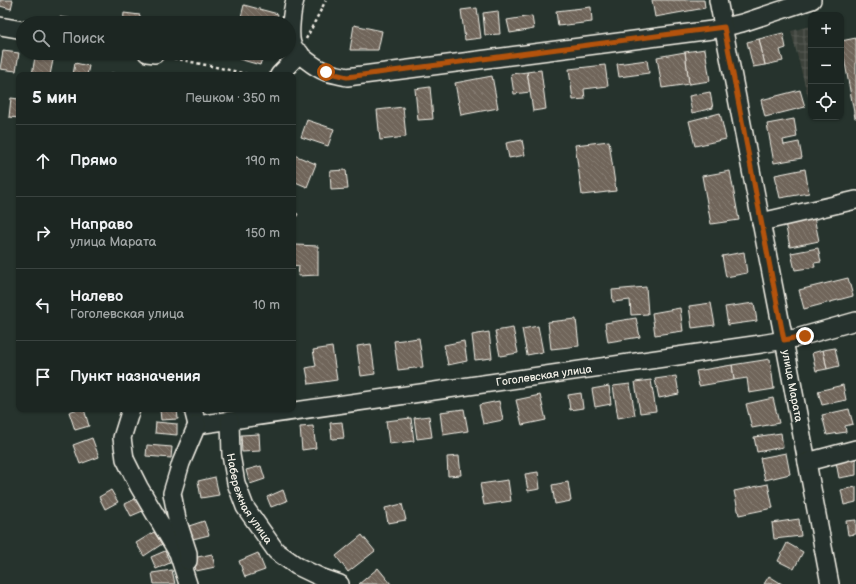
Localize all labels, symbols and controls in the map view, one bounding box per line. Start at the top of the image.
map controls [808,12,844,120]
button: + [808,12,844,48]
search box [16,16,296,60]
icon: search [30,27,52,49]
text: Поиск [62,29,105,48]
button: − [808,48,844,84]
route start [317,63,335,81]
button: locate [808,84,844,120]
text: 5 мин [32,88,77,108]
text: Пешком · 350 m [185,90,280,106]
icon: ahead [32,150,54,172]
text: Прямо [70,151,117,170]
text: 190 m [246,153,280,169]
text: Направо [70,215,133,234]
icon: right [32,222,54,244]
text: 150 m [246,225,280,241]
text: улица Марата [70,234,157,250]
text: Налево [70,287,123,306]
icon: left [32,294,54,316]
text: 10 m [253,297,280,313]
text: Гоголевская улица [70,306,184,322]
route end [796,327,814,345]
street label: улица Марата [779,349,806,424]
street label: Гоголевская улица [495,362,593,388]
icon: arrive [32,366,54,388]
text: Пункт назначения [70,367,201,386]
street label: Набережная улица [224,452,276,547]

